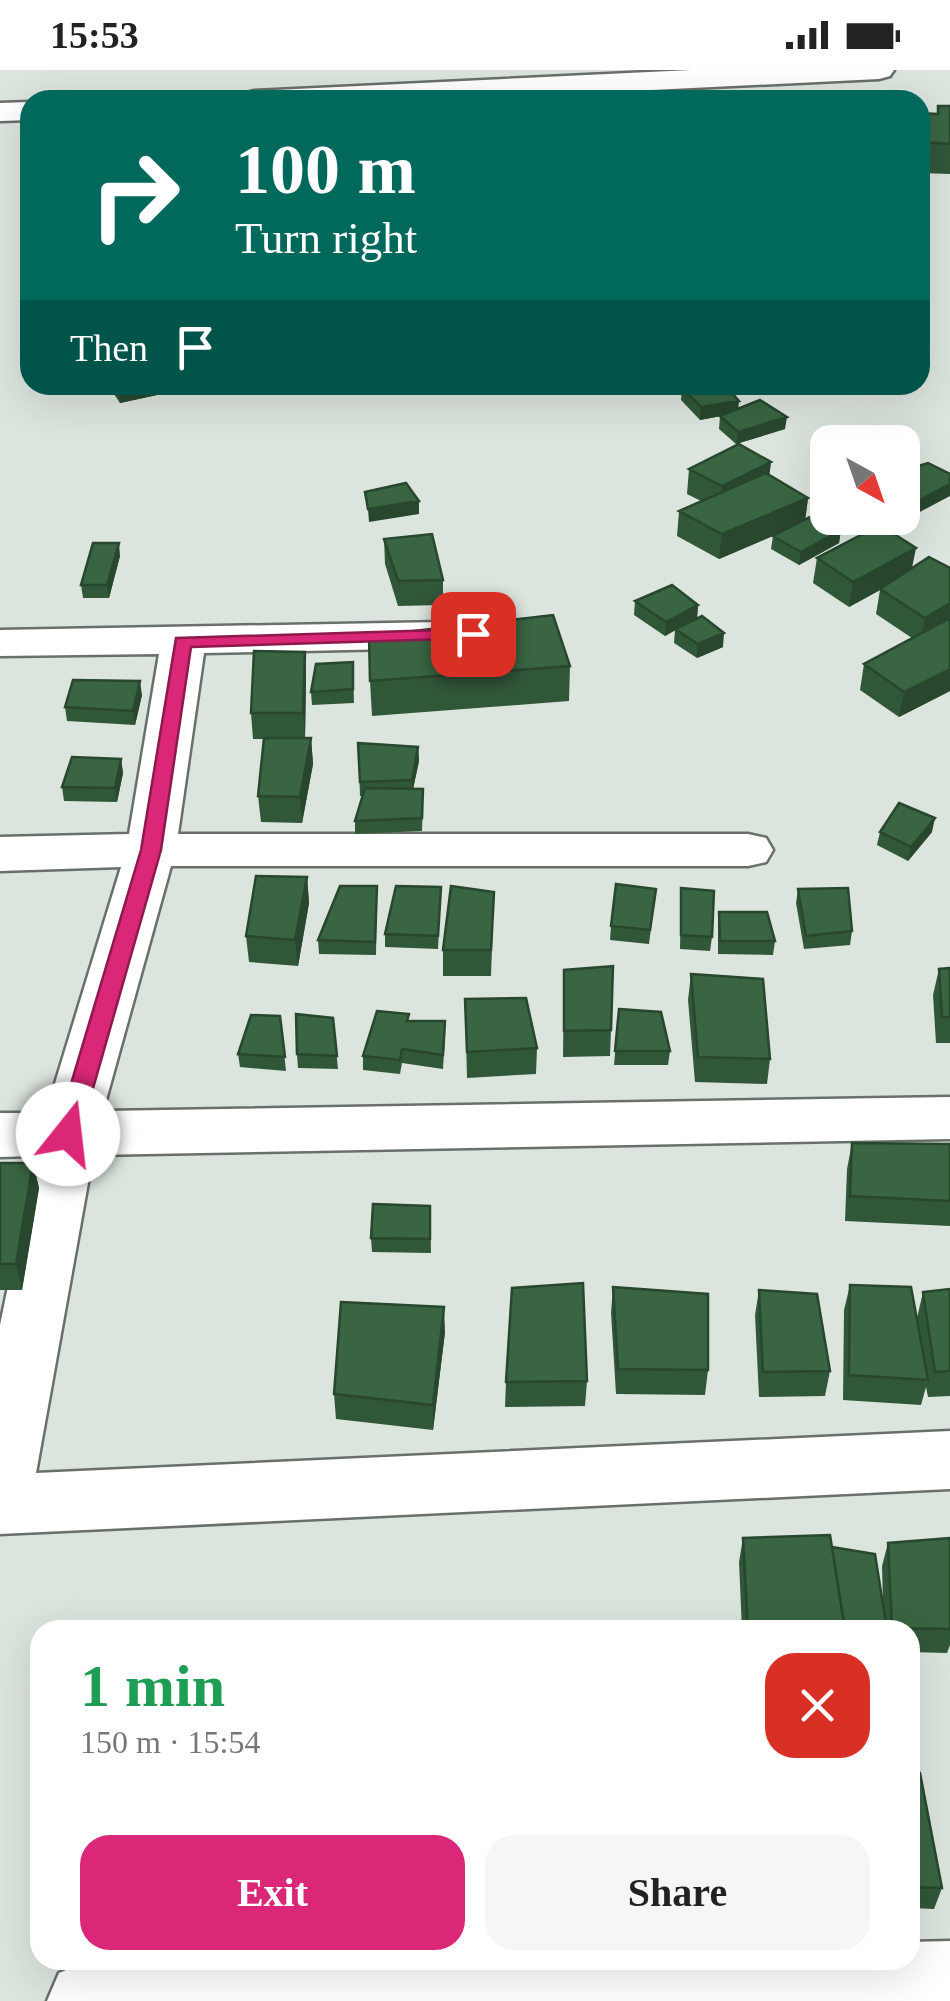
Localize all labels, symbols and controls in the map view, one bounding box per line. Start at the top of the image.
text: 15:53 [50,14,139,56]
icon: right [70,130,200,260]
text: 100 m [235,131,416,208]
text: Turn right [235,213,417,263]
icon: arrive [168,320,223,375]
text: Then [70,327,148,369]
north arrow [810,425,920,535]
map controls [810,425,920,535]
pin [431,592,516,677]
icon: arrive [446,607,501,662]
position arrow [16.0,1082,120.0,1186]
text: 1 min [80,1653,225,1719]
button: close [765,1653,870,1758]
text: 150 m · 15:54 [80,1724,260,1760]
button: Exit [80,1835,465,1950]
button: Share [485,1835,870,1950]

